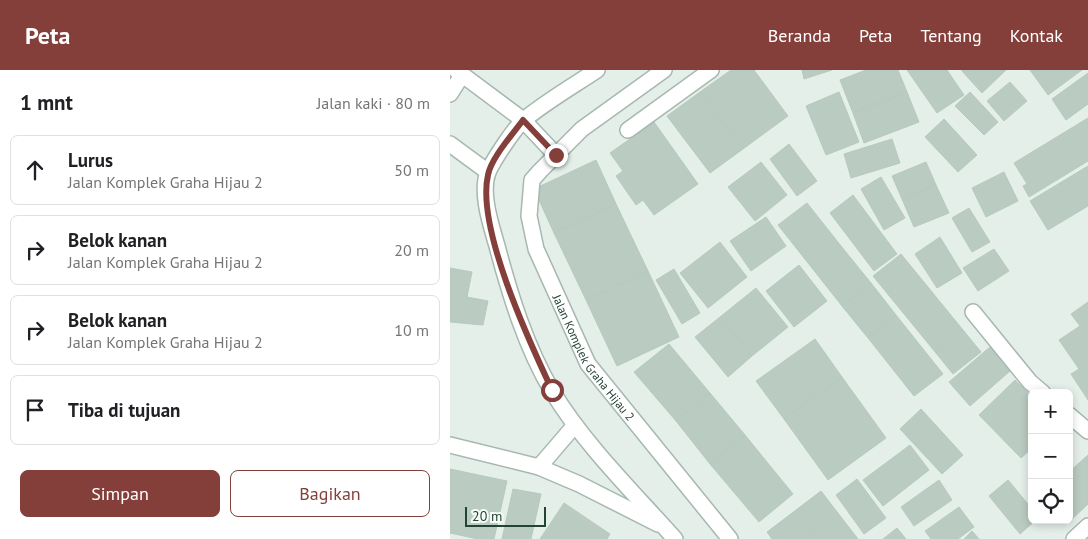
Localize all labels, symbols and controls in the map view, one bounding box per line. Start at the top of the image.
text: Peta [25,20,70,51]
text: Beranda [768,24,831,47]
text: Peta [859,24,893,47]
text: Tentang [921,24,982,47]
text: Kontak [1010,24,1063,47]
text: 1 mnt [20,89,73,116]
text: Jalan kaki · 80 m [317,93,430,113]
route end [545,144,568,167]
text: Lurus [68,148,113,172]
icon: ahead [21,156,49,184]
text: 50 m [394,160,429,180]
text: Jalan Komplek Graha Hijau 2 [68,172,263,192]
text: Belok kanan [68,228,167,252]
icon: right [21,236,49,264]
text: 20 m [394,240,429,260]
text: Jalan Komplek Graha Hijau 2 [68,252,263,272]
street label: Jalan Komplek Graha Hijau 2 [550,291,638,424]
text: Belok kanan [68,308,167,332]
icon: right [21,316,49,344]
text: 10 m [394,320,429,340]
text: Jalan Komplek Graha Hijau 2 [68,332,263,352]
route start [541,379,564,402]
map controls [1028,389,1073,524]
button: + [1028,389,1073,434]
icon: arrive [21,396,49,424]
text: Tiba di tujuan [68,398,180,422]
button: − [1028,434,1073,479]
button: Simpan [20,470,220,517]
button: Bagikan [230,470,430,517]
button: locate [1028,479,1073,524]
scale bar [465,504,546,527]
text: 20 m [472,507,502,525]

